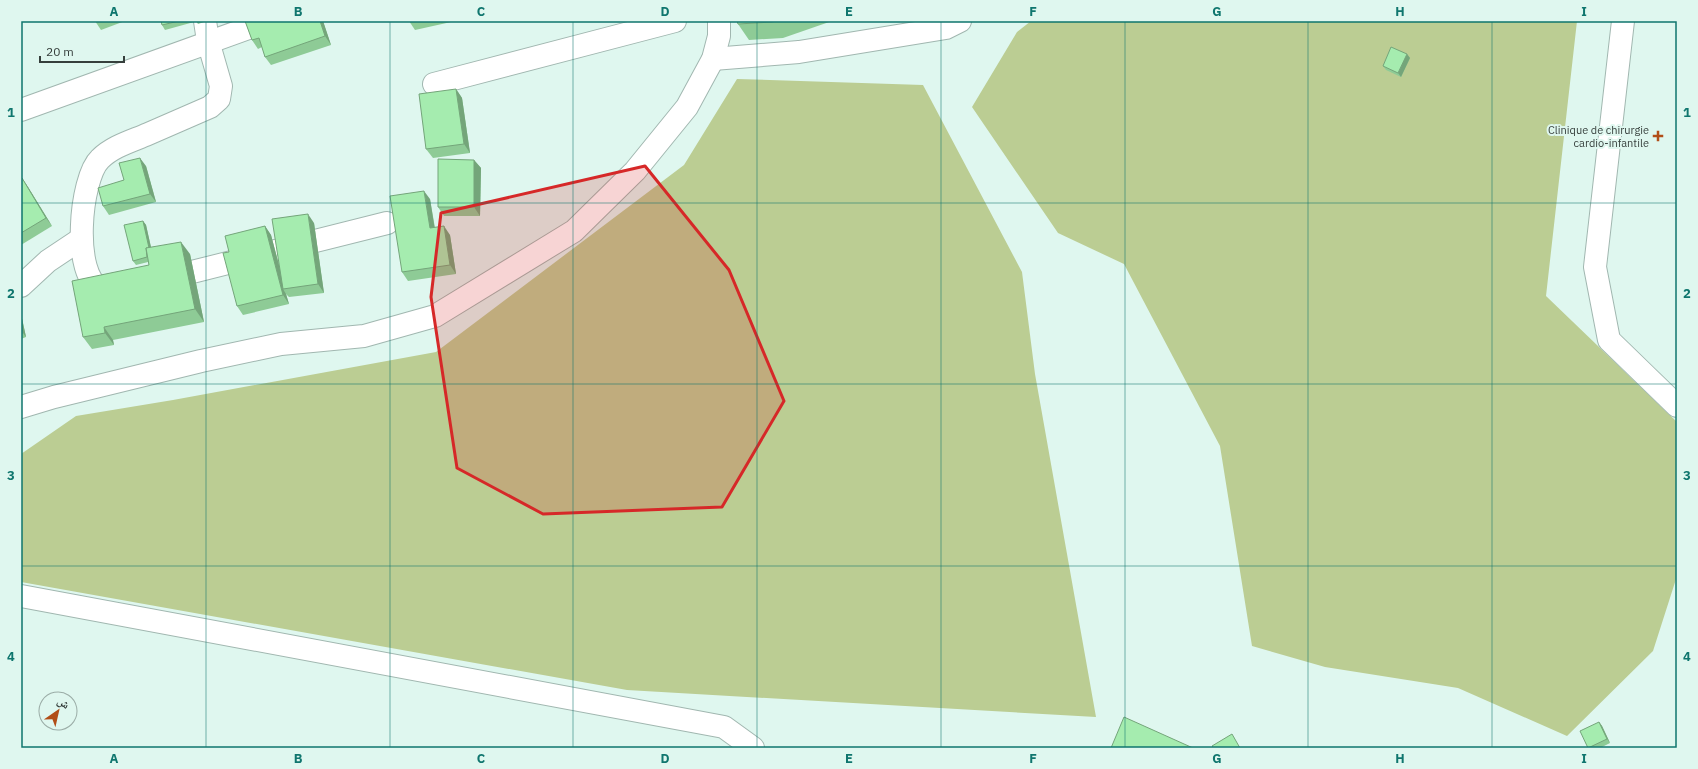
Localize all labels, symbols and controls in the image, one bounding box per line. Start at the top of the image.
text: A [110,3,119,20]
text: B [294,3,303,20]
text: C [477,3,486,20]
text: D [660,3,670,20]
text: E [845,3,853,20]
text: F [1029,3,1037,20]
text: G [1212,3,1222,20]
text: H [1395,3,1405,20]
text: I [1581,3,1587,20]
scale bar [40,38,124,64]
text: 20 m [46,44,74,59]
text: 1 [7,104,15,121]
text: 1 [1683,104,1691,121]
place label: Clinique de chirurgie cardio-infantile [1548,123,1649,150]
marker: Clinique de chirurgie cardio-infantile [1652,130,1664,142]
text: 2 [7,285,15,302]
text: 2 [1683,285,1691,302]
text: 3 [7,467,15,484]
text: 3 [1683,467,1691,484]
text: 4 [7,648,15,665]
text: 4 [1683,648,1691,665]
north arrow [38,691,78,731]
text: ش [54,694,73,713]
text: A [110,750,119,767]
text: B [294,750,303,767]
text: C [477,750,486,767]
text: D [660,750,670,767]
text: E [845,750,853,767]
text: F [1029,750,1037,767]
text: G [1212,750,1222,767]
text: H [1395,750,1405,767]
text: I [1581,750,1587,767]

